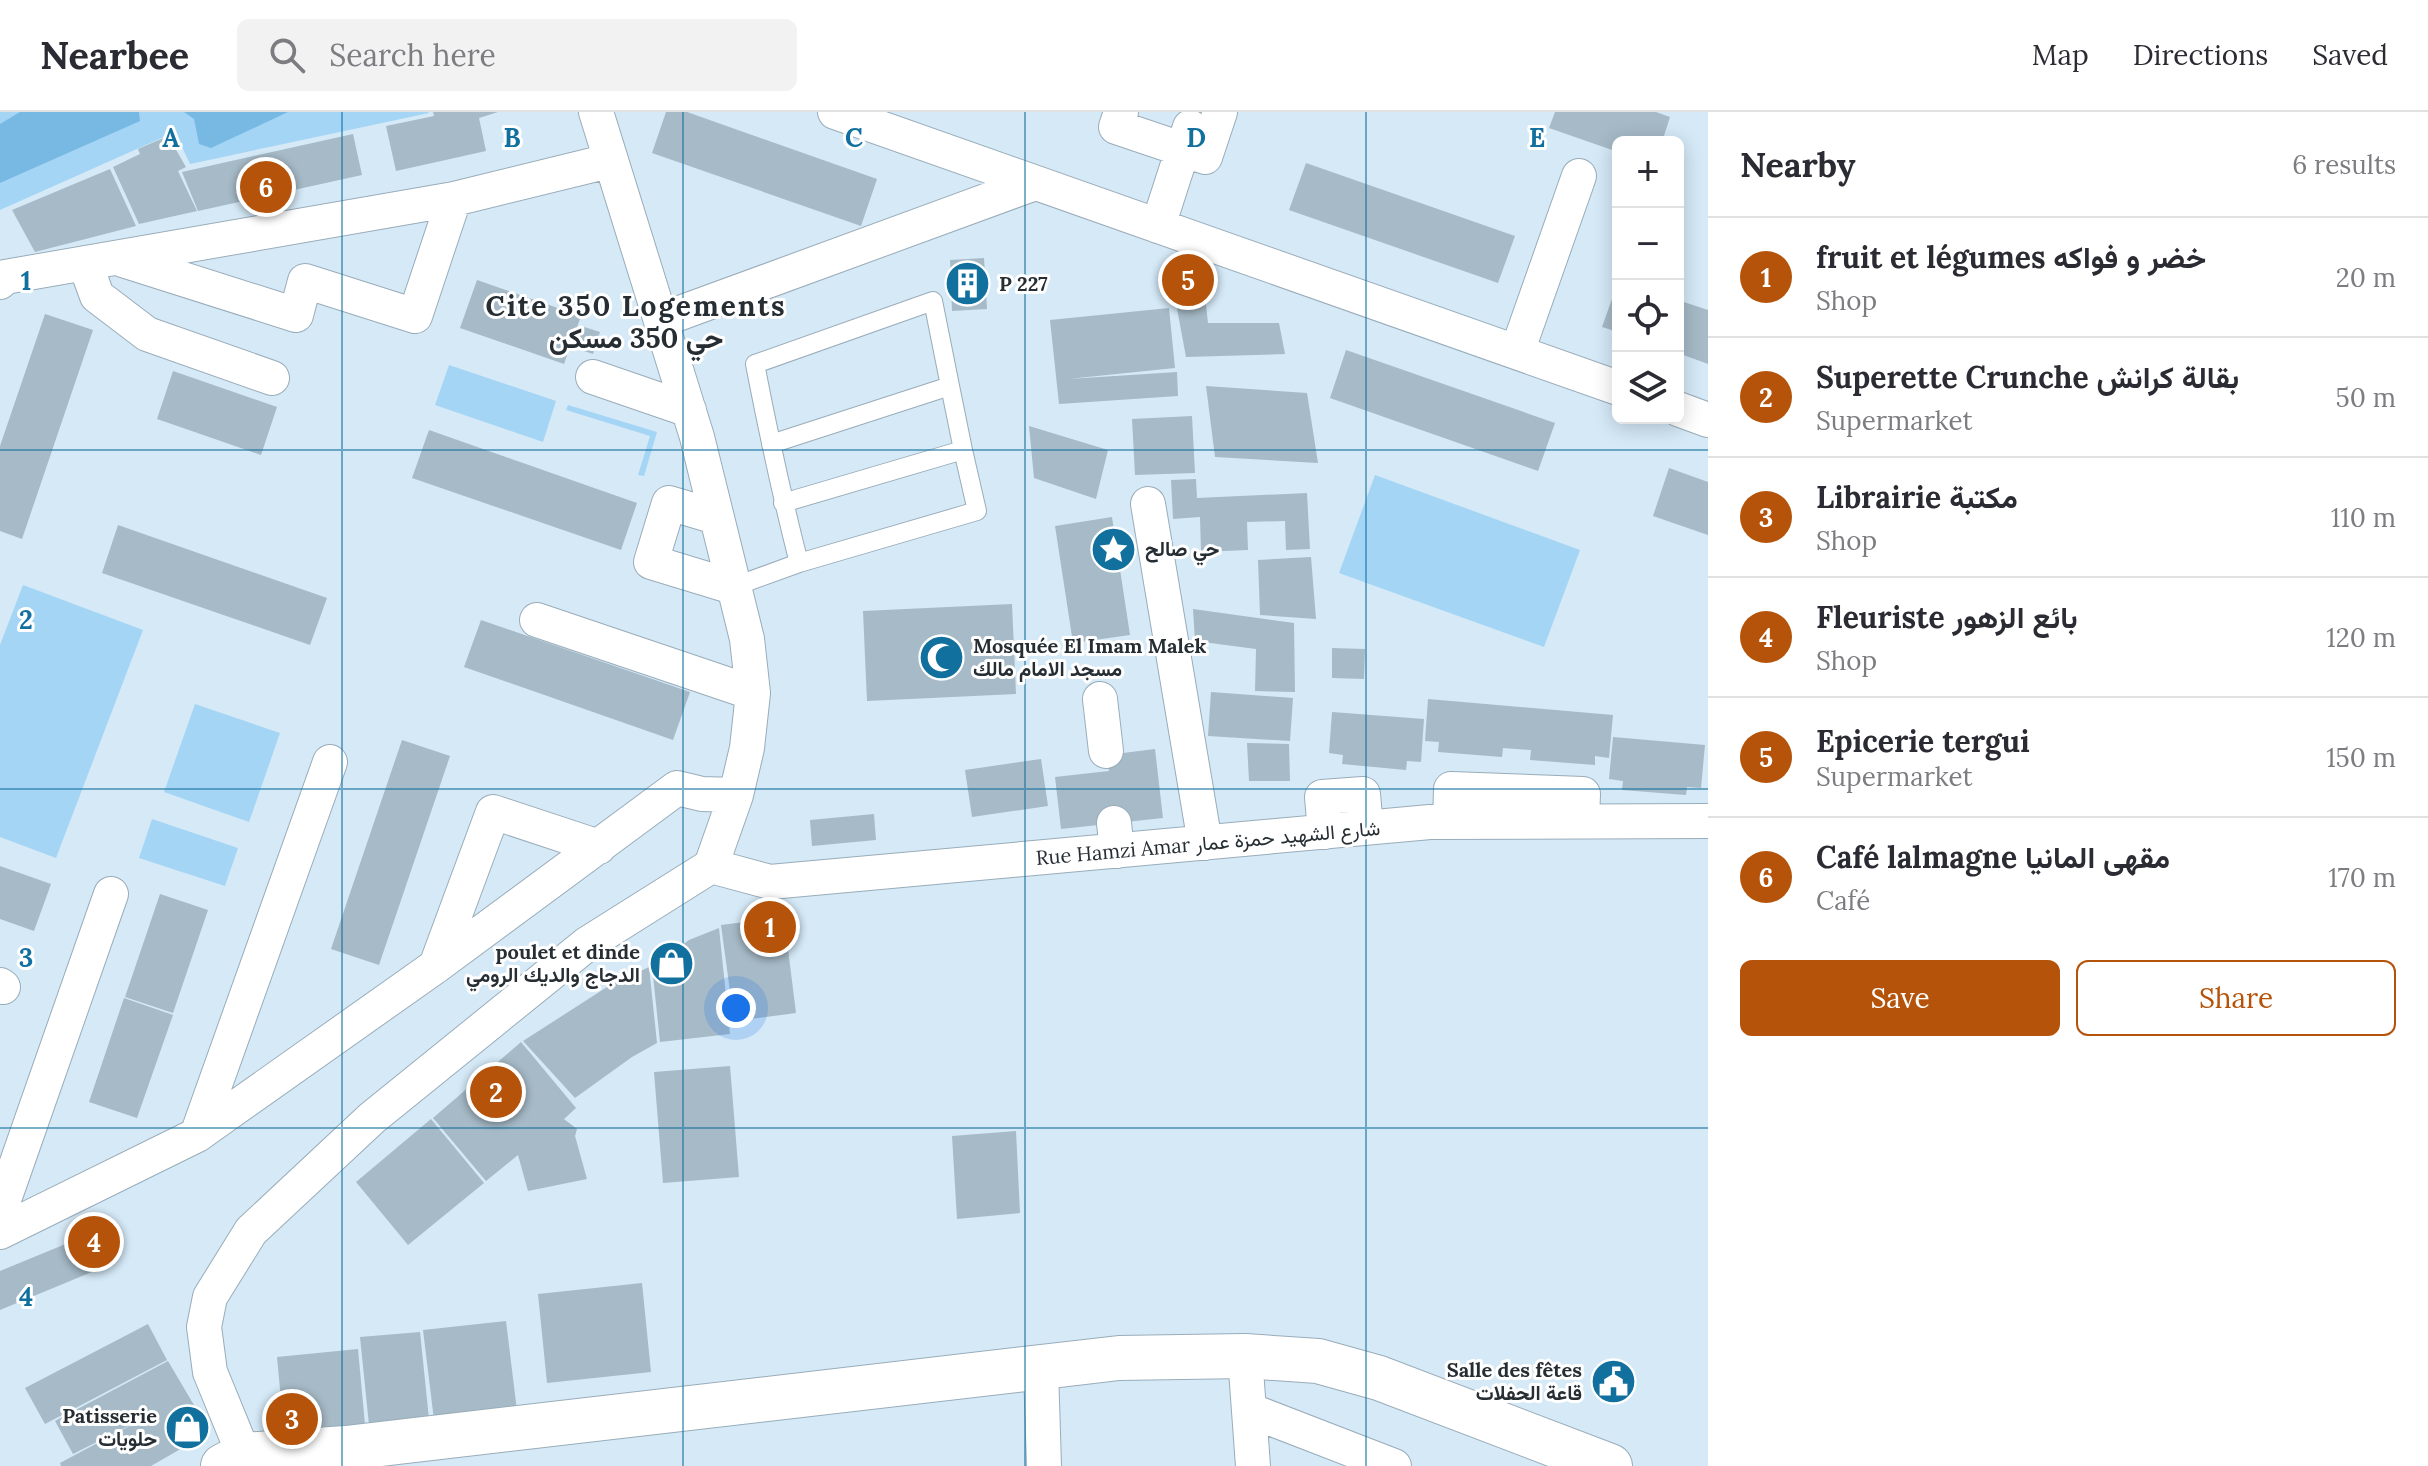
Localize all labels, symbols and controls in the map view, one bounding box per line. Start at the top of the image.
search box [237,19,797,91]
text: Nearbee [40,31,189,79]
icon: search [265,33,309,77]
text: Search here [329,36,496,74]
text: Map [2032,37,2089,73]
text: Directions [2133,37,2268,73]
text: Saved [2312,37,2388,73]
text: A [162,121,180,154]
text: B [503,121,521,154]
text: C [845,121,863,154]
text: D [1186,121,1206,154]
text: E [1529,121,1545,154]
map controls [1612,136,1684,424]
button: + [1612,136,1684,208]
text: Nearby [1740,143,1856,186]
text: 6 results [2292,148,2396,181]
pin: 6 [240,157,292,217]
button: − [1612,208,1684,280]
text: fruit et légumes خضر و فواكه [1816,238,2206,276]
pin: 5 [1162,250,1214,310]
building icon: P 227 [944,260,992,308]
text: 1 [1761,261,1771,294]
text: 20 m [2336,261,2396,294]
text: 1 [21,264,31,297]
place label: P 227 [999,271,1048,296]
button: locate [1612,280,1684,352]
text: Shop [1816,284,1877,317]
district label: Cite 350 Logements حي 350 مسكن [485,288,787,362]
button: layers [1612,352,1684,424]
text: Superette Crunche بقالة كرانش [1816,358,2239,396]
text: 2 [1759,381,1773,414]
text: 50 m [2336,381,2396,414]
text: Supermarket [1816,404,1973,437]
text: Librairie مكتبة [1816,478,2018,516]
text: 3 [1759,501,1773,534]
text: 110 m [2331,501,2396,534]
text: Shop [1816,524,1877,557]
place icon: حي صالح [1090,525,1138,573]
place label: حي صالح [1145,536,1219,566]
text: Fleuriste بائع الزهور [1816,598,2078,636]
text: 2 [19,603,33,636]
text: 4 [1759,621,1773,654]
text: 120 m [2326,621,2396,654]
mosque icon: Mosquée El Imam Malek مسجد الامام مالك [918,633,966,681]
place label: Mosquée El Imam Malek مسجد الامام مالك [973,633,1206,682]
text: Shop [1816,644,1877,677]
text: Epicerie tergui [1816,722,2030,760]
text: 5 [1759,741,1773,774]
text: 150 m [2326,741,2396,774]
text: Supermarket [1816,760,1973,793]
street label: Rue Hamzi Amar شارع الشهيد حمزة عمار [1035,815,1381,872]
text: Café lalmagne مقهى المانيا [1816,838,2170,876]
text: 6 [1759,861,1773,894]
text: 170 m [2328,861,2396,894]
text: Café [1816,884,1870,917]
pin: 1 [744,897,796,957]
place label: poulet et dinde الدجاج والديك الرومي [466,939,640,992]
shop icon: poulet et dinde الدجاج والديك الرومي [647,940,695,988]
text: 3 [19,941,33,974]
button: Save [1740,960,2060,1036]
button: Share [2076,960,2396,1036]
your location [716,988,756,1028]
pin: 2 [470,1062,522,1122]
pin: 4 [68,1212,120,1272]
text: 4 [19,1280,33,1313]
place label: Salle des fêtes قاعة الحفلات [1447,1357,1582,1405]
public building icon: Salle des fêtes قاعة الحفلات [1589,1358,1637,1406]
pin: 3 [266,1389,318,1449]
place label: Patisserie حلويات [62,1403,157,1452]
shop icon: Patisserie حلويات [164,1403,212,1451]

